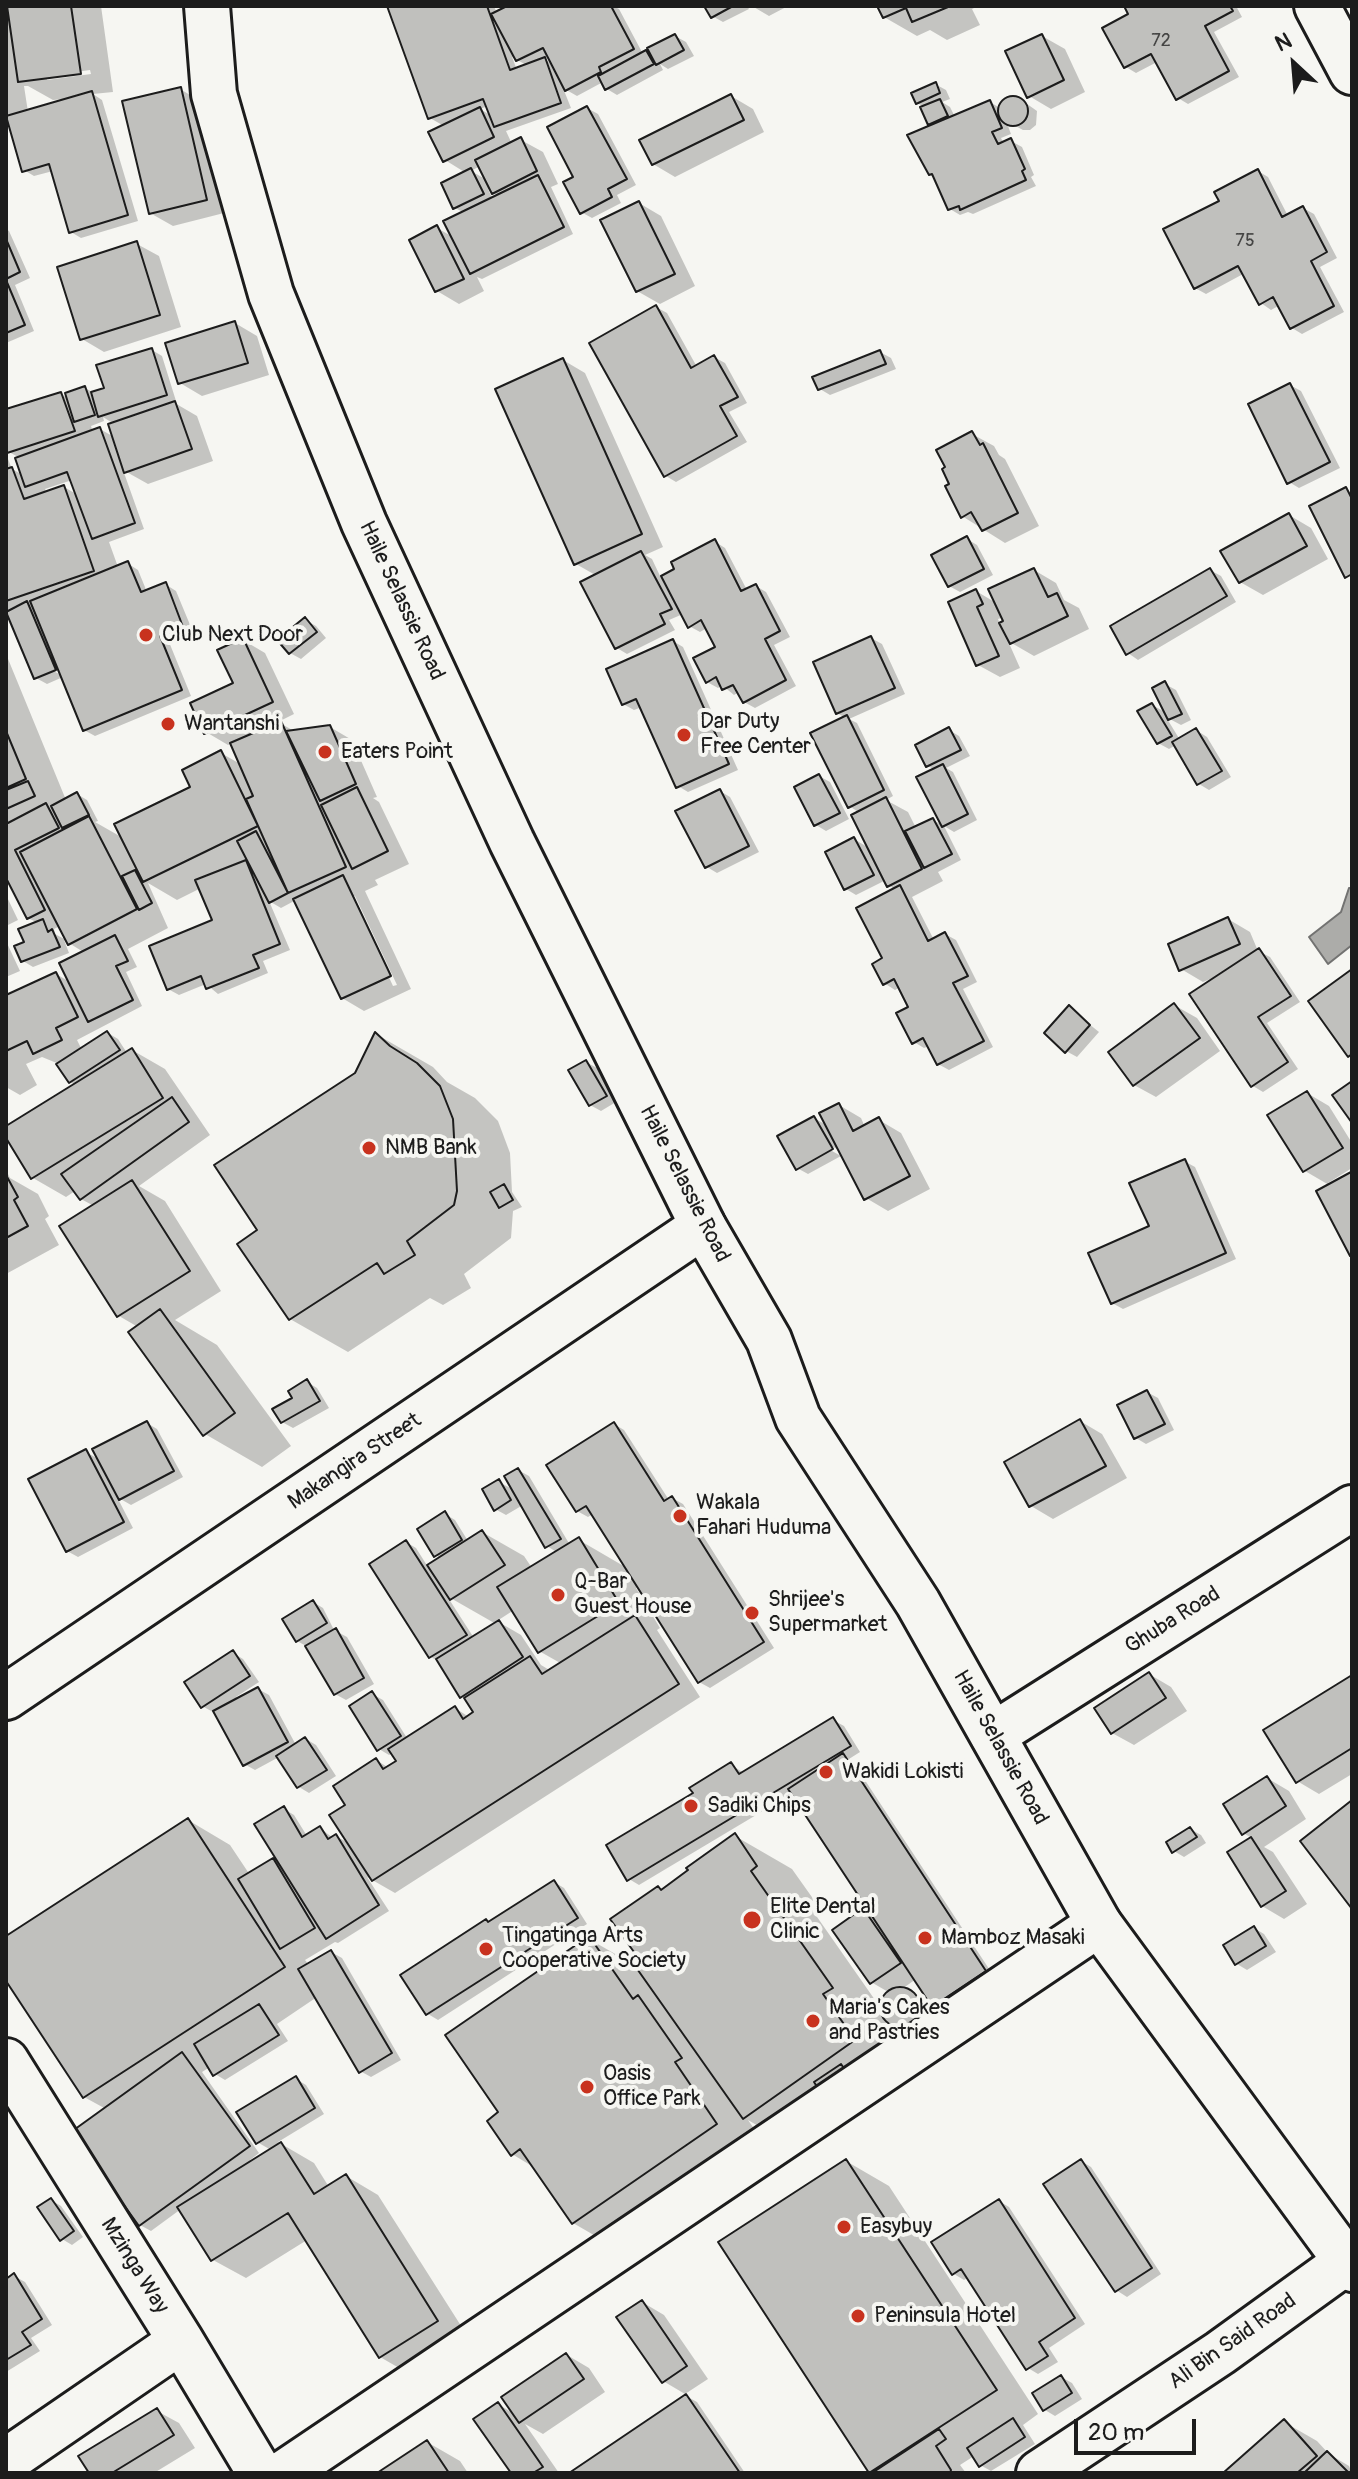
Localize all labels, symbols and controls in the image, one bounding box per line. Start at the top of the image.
north arrow [1254,24,1334,104]
text: N [1271,27,1296,58]
house number: 72 [1151,30,1171,52]
house number: 75 [1235,230,1255,252]
street label: Haile Selassie Road [353,517,449,685]
place label: Club Next Door [162,622,303,648]
marker: Club Next Door [137,626,155,644]
place label: Dar Duty Free Center [700,709,811,760]
place label: Wantanshi [184,711,279,737]
marker: Wantanshi [159,715,177,733]
marker: Dar Duty Free Center [675,726,693,744]
place label: Eaters Point [341,739,453,765]
marker: Eaters Point [316,743,334,761]
street label: Haile Selassie Road [633,1101,735,1267]
place label: NMB Bank [385,1135,477,1161]
marker: NMB Bank [360,1139,378,1157]
street label: Makangira Street [283,1408,427,1516]
place label: Wakala Fahari Huduma [696,1490,831,1542]
marker: Wakala Fahari Huduma [671,1507,689,1525]
place label: Q-Bar Guest House [574,1569,691,1620]
street label: Ghuba Road [1120,1581,1226,1661]
marker: Q-Bar Guest House [549,1586,567,1604]
place label: Shrijee's Supermarket [768,1587,887,1638]
marker: Shrijee's Supermarket [743,1604,761,1622]
street label: Haile Selassie Road [947,1666,1053,1830]
place label: Wakidi Lokisti [842,1759,964,1785]
marker: Wakidi Lokisti [817,1763,835,1781]
place label: Sadiki Chips [707,1793,811,1819]
marker: Sadiki Chips [682,1797,700,1815]
place label: Elite Dental Clinic [770,1894,876,1946]
marker: Elite Dental Clinic [741,1909,763,1931]
place label: Tingatinga Arts Cooperative Society [502,1923,686,1974]
place label: Mamboz Masaki [941,1925,1085,1951]
marker: Mamboz Masaki [916,1929,934,1947]
marker: Tingatinga Arts Cooperative Society [477,1940,495,1958]
place label: Maria's Cakes and Pastries [829,1995,950,2046]
marker: Maria's Cakes and Pastries [804,2012,822,2030]
place label: Oasis Office Park [603,2061,701,2112]
marker: Oasis Office Park [578,2078,596,2096]
street label: Mzinga Way [94,2213,174,2319]
place label: Easybuy [860,2214,932,2240]
marker: Easybuy [835,2218,853,2236]
street label: Ali Bin Said Road [1164,2288,1302,2396]
place label: Peninsula Hotel [874,2303,1016,2329]
marker: Peninsula Hotel [849,2307,867,2325]
scale bar [1078,2403,1200,2453]
text: 20 m [1088,2418,1144,2447]

